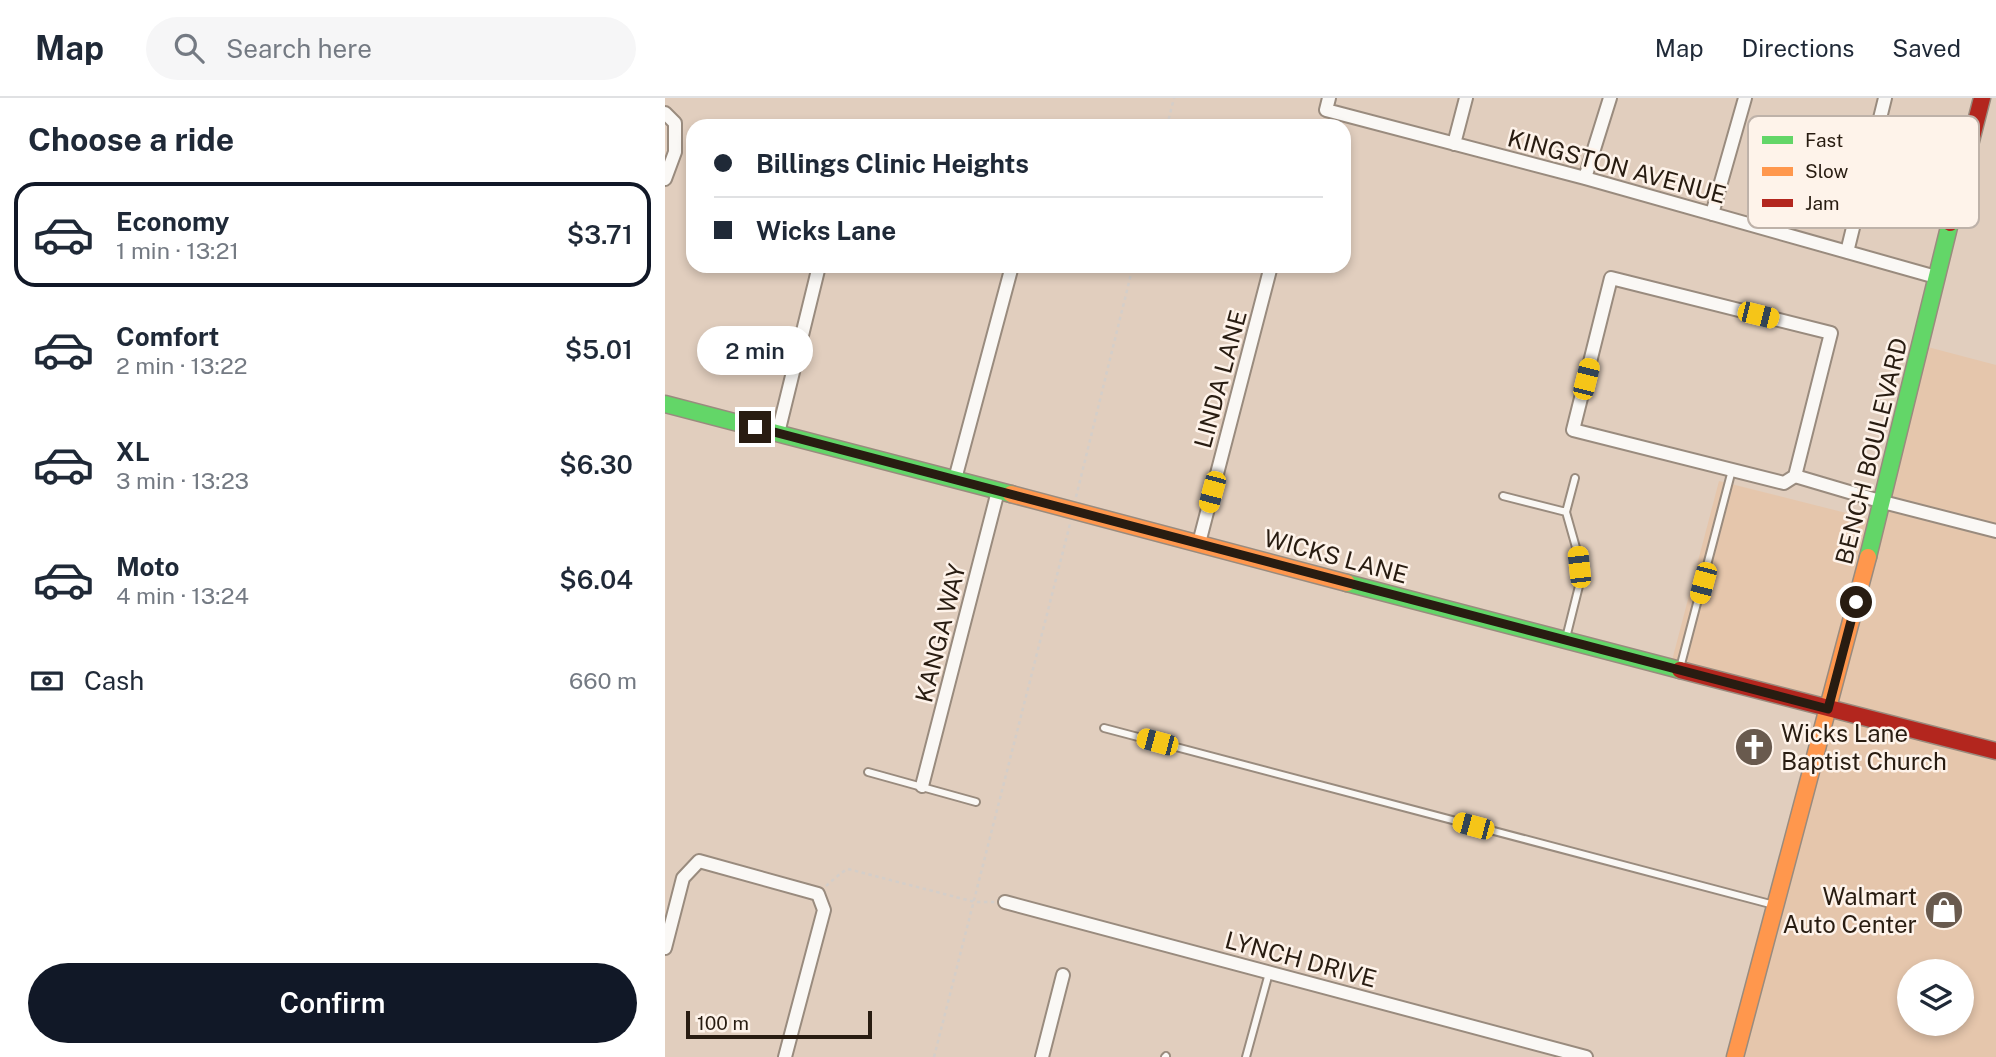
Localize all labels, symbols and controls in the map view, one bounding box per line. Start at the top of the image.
search box [146,17,636,80]
text: Map [35,29,104,67]
icon: search [170,29,208,67]
text: Search here [226,33,372,64]
text: Map [1655,34,1704,62]
text: Directions [1742,34,1854,62]
text: Saved [1892,34,1961,62]
legend [1748,116,1979,228]
text: Choose a ride [28,121,234,158]
street label: KINGSTON AVENUE [1505,123,1729,209]
text: Fast [1805,129,1843,151]
text: Billings Clinic Heights [756,148,1029,179]
text: Slow [1805,160,1849,182]
text: Jam [1805,192,1839,214]
icon: car [32,203,95,266]
text: Economy [116,206,229,237]
text: Wicks Lane [756,215,896,246]
text: $3.71 [567,219,633,250]
text: 1 min · 13:21 [116,237,239,264]
car [1736,300,1781,330]
street label: LINDA LANE [1188,307,1252,451]
icon: car [32,318,95,381]
text: Comfort [116,321,219,352]
callout: 2 min [697,326,813,374]
text: $5.01 [565,334,633,365]
street label: BENCH BOULEVARD [1829,335,1913,567]
text: 2 min [725,337,785,364]
text: 2 min · 13:22 [116,352,248,379]
car [1571,356,1602,402]
route end [739,411,771,443]
icon: car [32,433,95,496]
text: XL [116,436,150,467]
text: $6.30 [559,449,633,480]
text: 3 min · 13:23 [116,467,249,494]
car [1197,469,1228,515]
street label: WICKS LANE [1261,523,1411,589]
car [1567,545,1592,589]
icon: car [32,548,95,611]
text: Moto [116,551,179,582]
street label: KANGA WAY [909,560,971,705]
car [1688,560,1719,606]
text: $6.04 [559,564,633,595]
text: 4 min · 13:24 [116,582,249,609]
route start [1840,586,1872,618]
icon: cash [28,662,66,700]
text: Cash [84,665,144,696]
text: 660 m [569,667,637,694]
place label: Wicks Lane Baptist Church [1781,719,1947,775]
car [1134,726,1181,758]
church icon: Wicks Lane Baptist Church [1733,726,1775,768]
car [1450,810,1497,842]
place label: Walmart Auto Center [1783,882,1917,938]
shop icon: Walmart Auto Center [1923,889,1965,931]
street label: LYNCH DRIVE [1222,925,1380,993]
map controls [1897,959,1974,1036]
button: layers [1897,959,1974,1036]
button: Confirm [28,963,637,1043]
scale bar [686,1008,871,1040]
text: 100 m [697,1012,749,1034]

